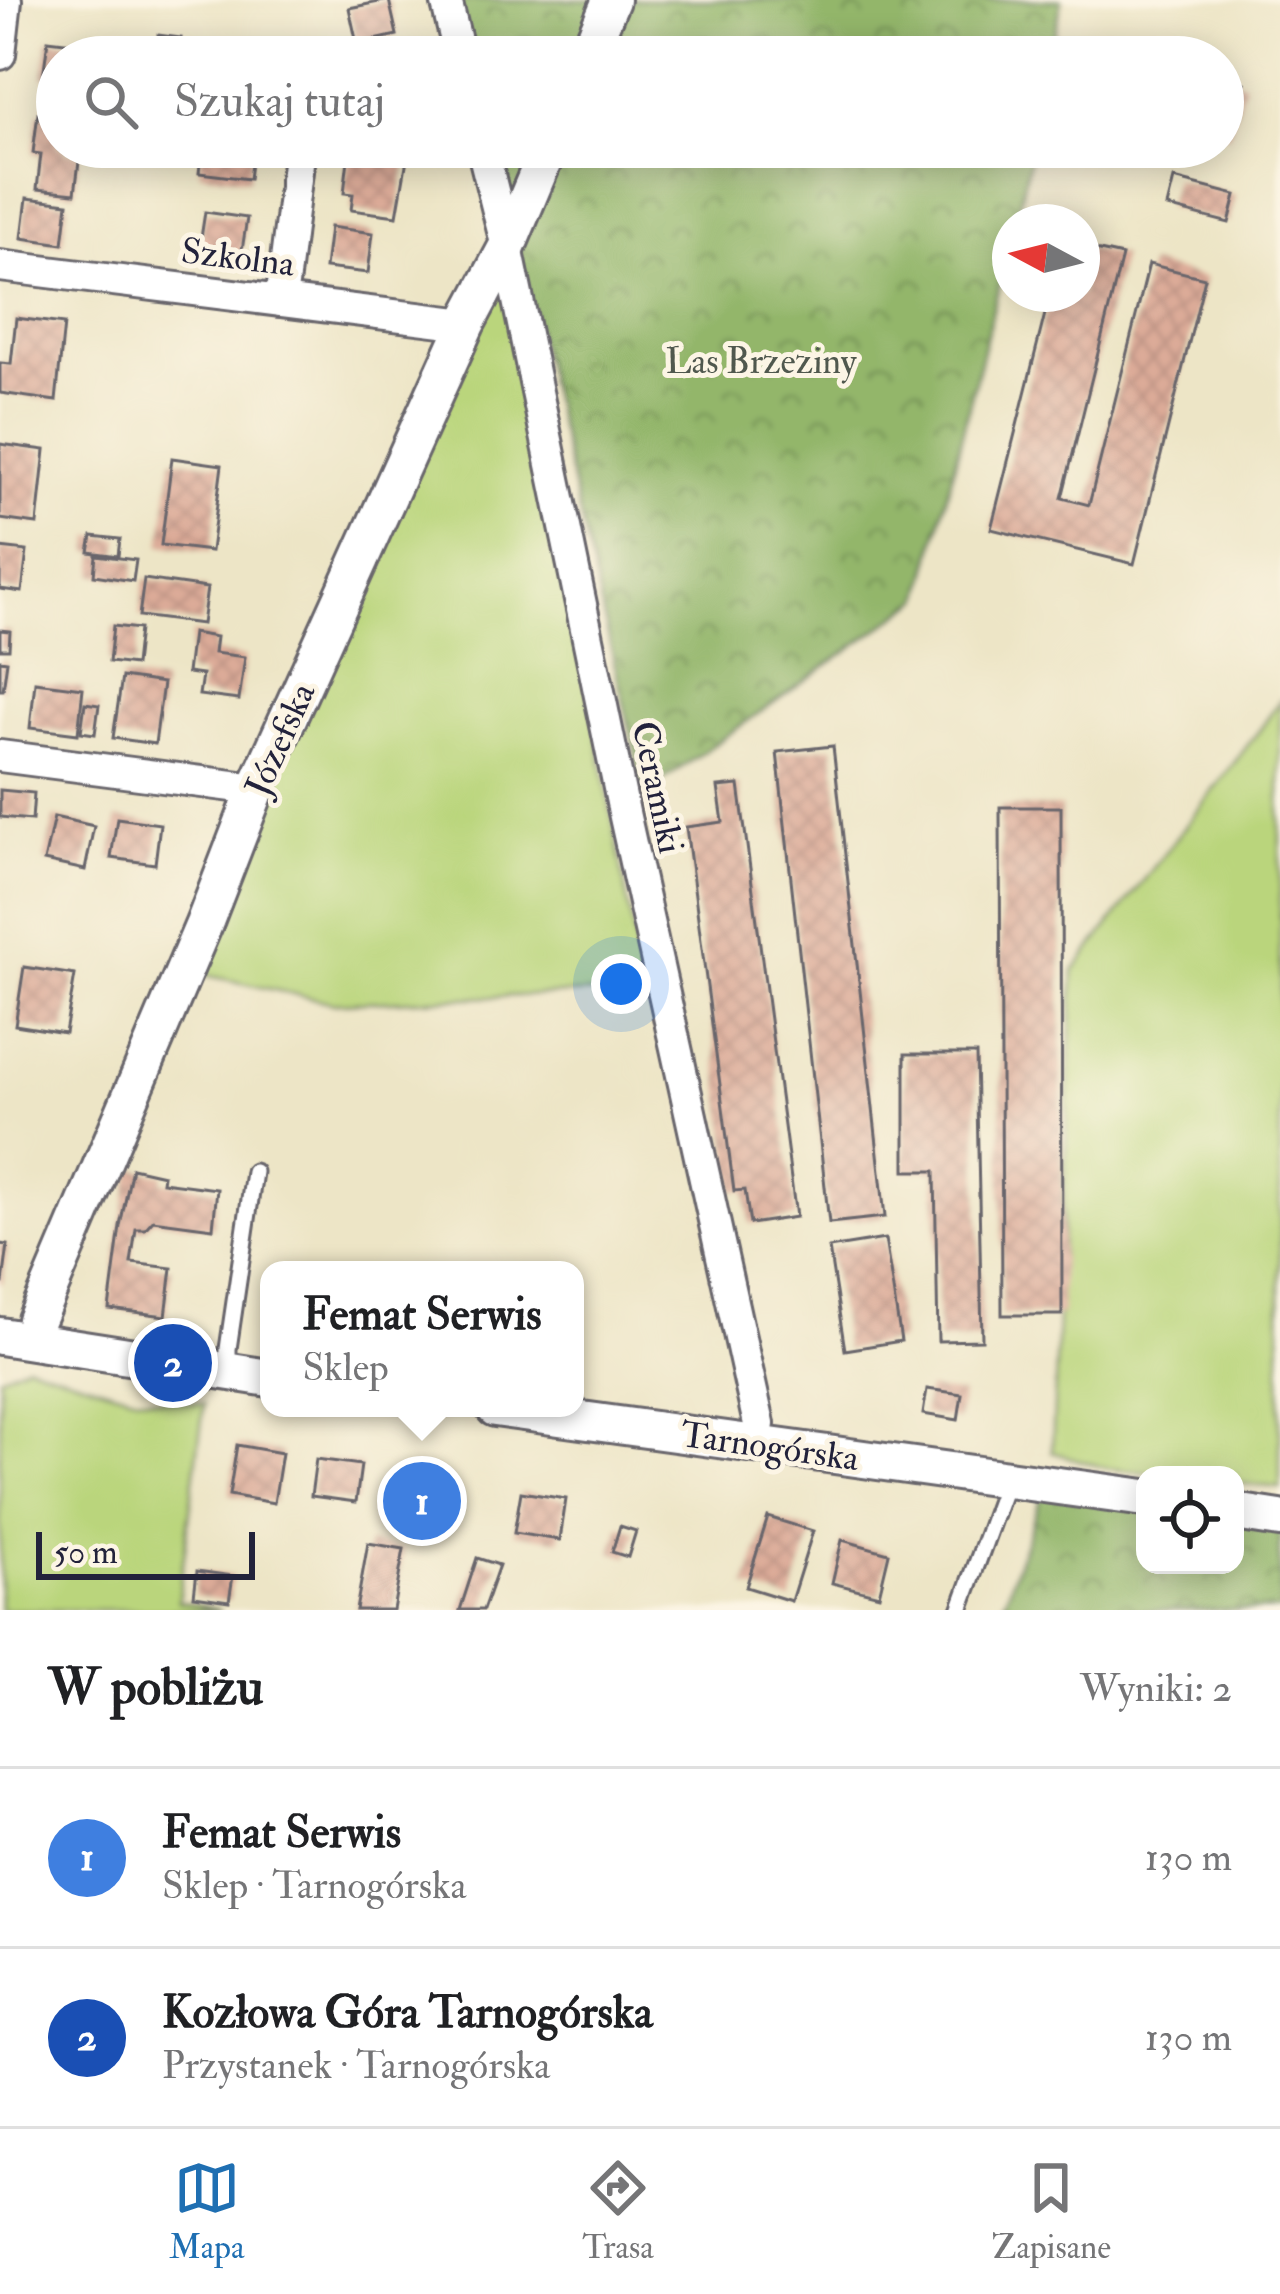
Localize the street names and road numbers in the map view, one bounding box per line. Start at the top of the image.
street label: Szkolna [179,228,298,287]
street label: Józefska [235,675,326,804]
street label: Ceramiki [622,717,693,858]
street label: Tarnogórska [678,1412,863,1481]

